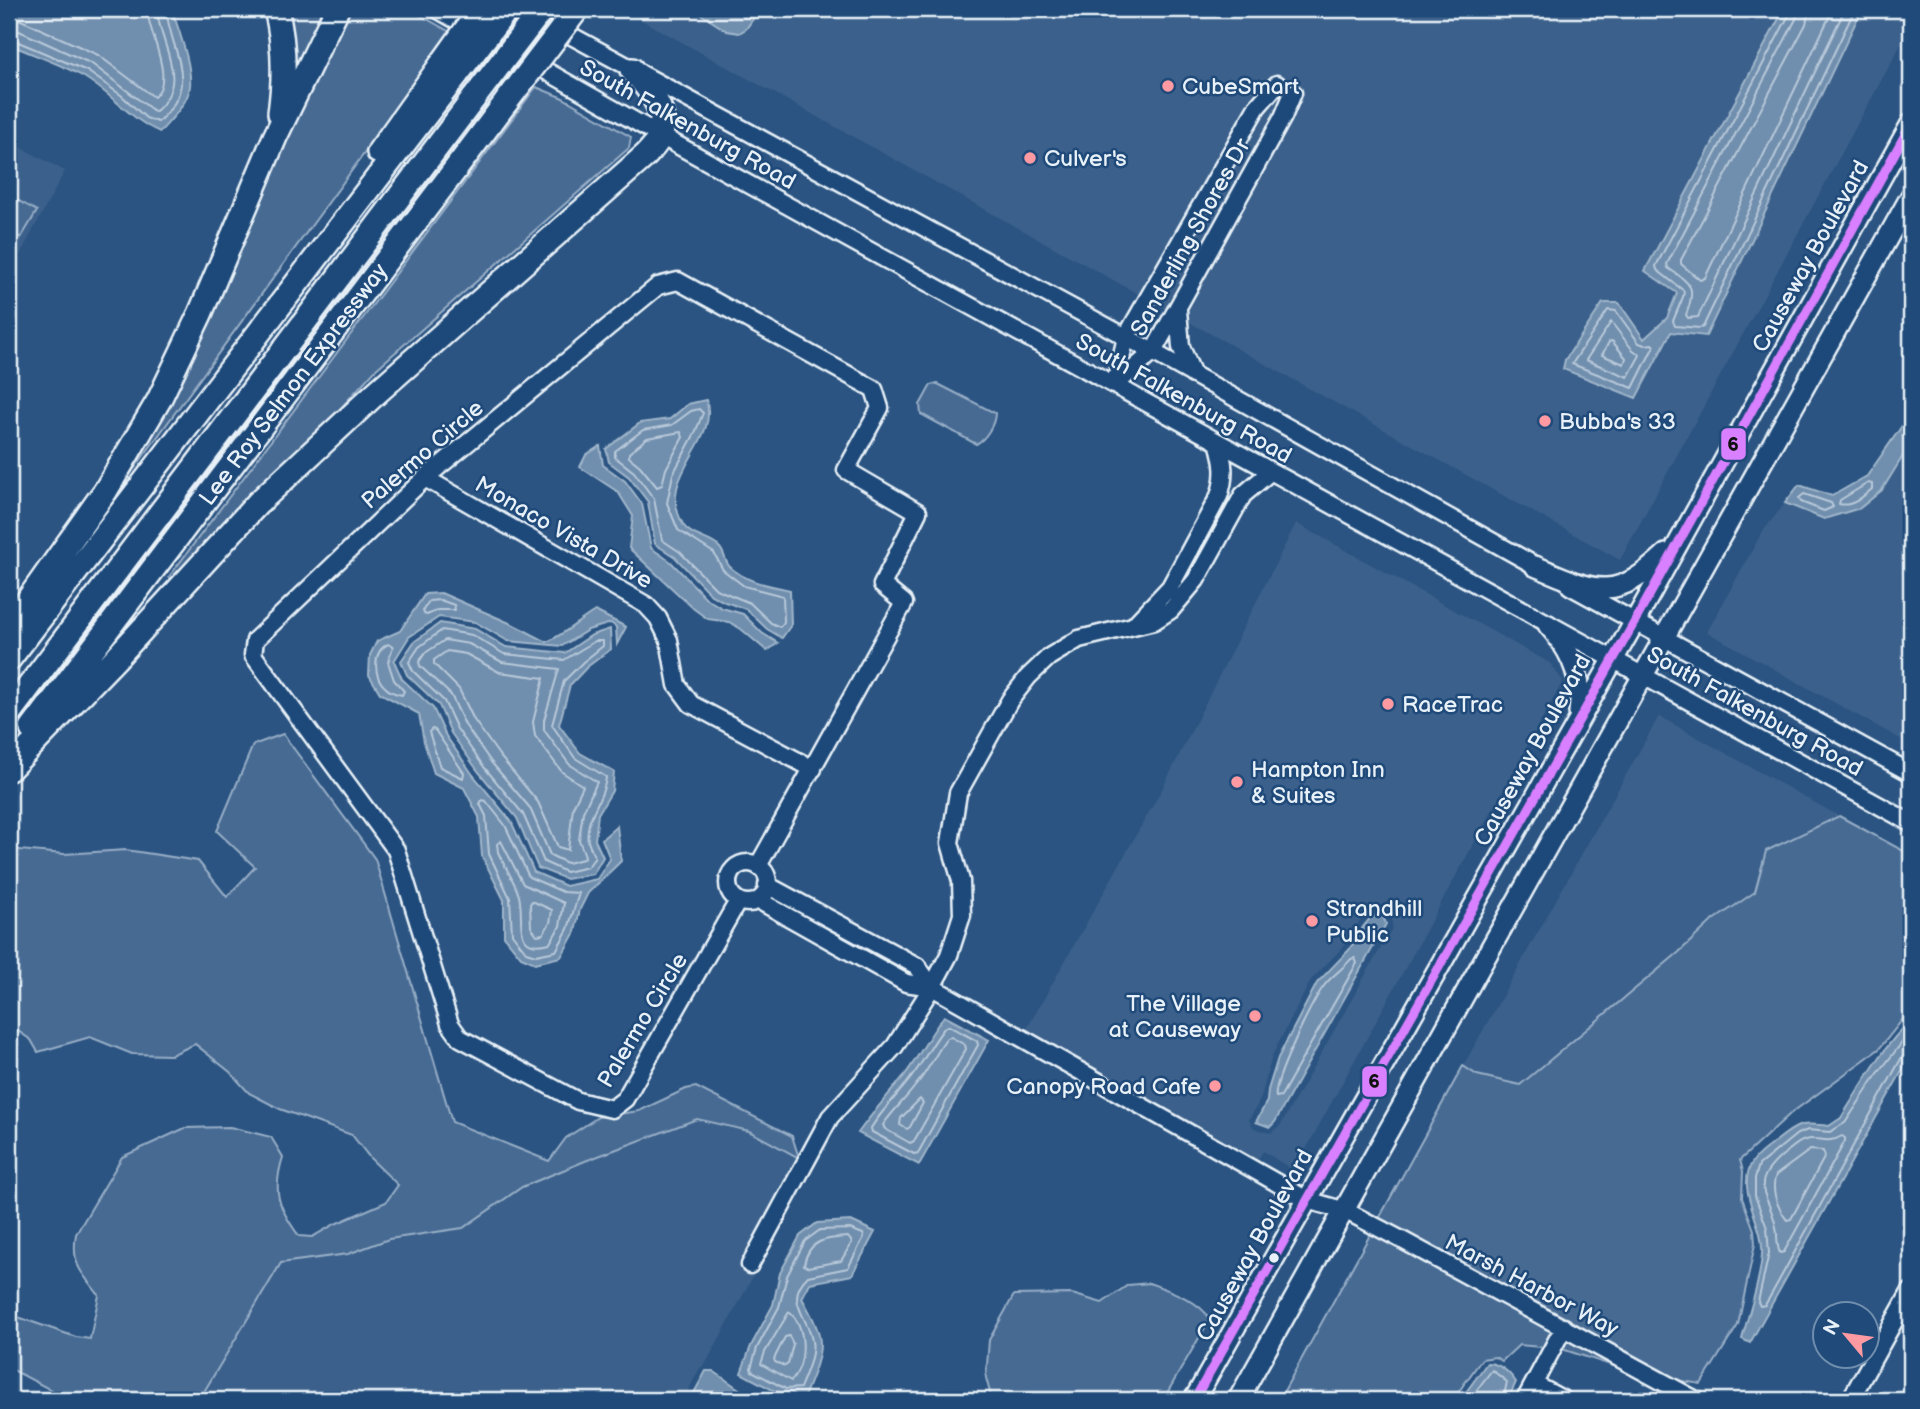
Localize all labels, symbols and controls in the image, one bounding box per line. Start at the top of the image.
street label: South Falkenburg Road [575,54,801,196]
place label: CubeSmart [1182,73,1299,101]
marker: CubeSmart [1160,78,1176,94]
street label: Sanderling Shores Dr [1125,133,1257,341]
place label: Culver's [1044,145,1127,173]
marker: Culver's [1022,150,1038,166]
street label: Causeway Boulevard [1746,156,1875,357]
street label: Lee Roy Selmon Expressway [194,258,394,511]
street label: South Falkenburg Road [1071,328,1297,470]
street label: Palermo Circle [356,394,489,515]
place label: Bubba's 33 [1559,408,1676,436]
marker: Bubba's 33 [1537,413,1553,429]
line badge: 6 [1720,427,1747,461]
text: 6 [1727,434,1739,457]
street label: Monaco Vista Drive [470,471,657,595]
street label: South Falkenburg Road [1642,641,1868,783]
street label: Causeway Boulevard [1468,650,1597,851]
place label: RaceTrac [1402,691,1503,719]
marker: RaceTrac [1380,696,1396,712]
place label: Hampton Inn & Suites [1251,756,1385,810]
marker: Hampton Inn & Suites [1229,774,1245,790]
place label: Strandhill Public [1326,895,1422,949]
marker: Strandhill Public [1304,913,1320,929]
street label: Palermo Circle [592,948,694,1093]
place label: The Village at Causeway [1109,990,1242,1044]
marker: The Village at Causeway [1247,1008,1263,1024]
line badge: 6 [1361,1065,1388,1098]
text: 6 [1368,1071,1380,1094]
place label: Canopy Road Cafe [1006,1073,1201,1101]
marker: Canopy Road Cafe [1207,1078,1223,1094]
street label: Causeway Boulevard [1190,1145,1319,1346]
street label: Marsh Harbor Way [1440,1228,1624,1344]
unlabelled marker [1267,1251,1281,1265]
north arrow [1812,1300,1882,1370]
text: N [1819,1316,1846,1339]

